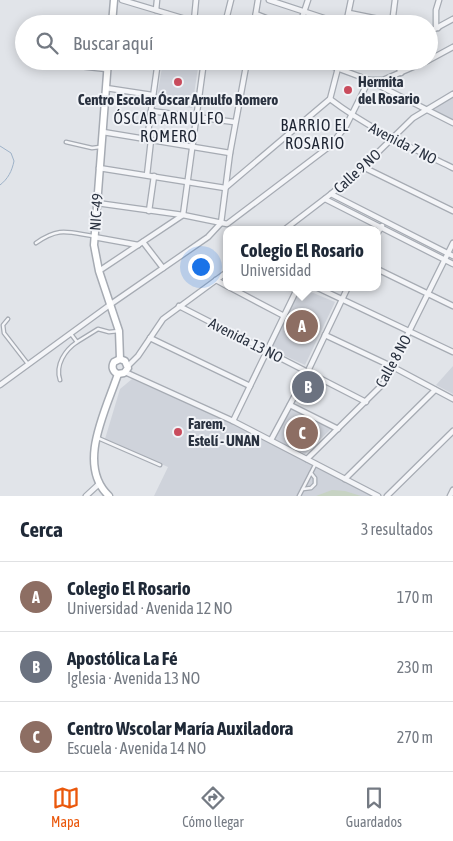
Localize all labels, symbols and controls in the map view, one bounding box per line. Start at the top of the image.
search box [15,15,438,70]
icon: search [33,29,61,57]
text: Buscar aquí [73,32,153,54]
place label: Hermita del Rosario [358,73,420,107]
marker: Centro Escolar Óscar Arnulfo Romero [172,76,184,88]
marker: Hermita del Rosario [342,84,354,96]
place label: Centro Escolar Óscar Arnulfo Romero [78,91,278,108]
district label: ÓSCAR ARNULFO ROMERO [113,109,225,145]
district label: BARRIO EL ROSARIO [280,116,350,152]
street label: Avenida 7 NO [366,119,440,167]
street label: Calle 9 NO [330,145,384,196]
street label: NIC-49 [86,193,106,231]
popup [223,226,381,291]
text: Colegio El Rosario [240,239,364,261]
your location [188,254,214,280]
text: Universidad [240,261,311,279]
pin: A [286,307,318,345]
street label: Avenida 13 NO [206,314,286,366]
street label: Calle 8 NO [372,332,414,390]
pin: B [292,368,324,406]
pin: C [286,414,318,452]
place label: Farem, Estelí - UNAN [188,415,260,449]
marker: Farem, Estelí - UNAN [172,426,184,438]
text: Cerca [20,517,63,541]
text: 3 resultados [361,520,433,538]
text: Colegio El Rosario [67,577,191,599]
text: A [32,588,40,606]
text: 170 m [397,588,433,606]
text: Universidad · Avenida 12 NO [67,599,232,617]
text: Apostólica La Fé [67,647,178,669]
text: B [32,658,40,676]
text: 230 m [397,658,433,676]
text: Iglesia · Avenida 13 NO [67,669,200,687]
text: Centro Wscolar María Auxiladora [67,717,293,739]
text: C [32,728,40,746]
text: 270 m [397,728,433,746]
text: Escuela · Avenida 14 NO [67,739,206,757]
tab: Mapa [51,784,80,830]
tab: Cómo llegar [182,784,244,830]
tab: Guardados [346,784,402,830]

